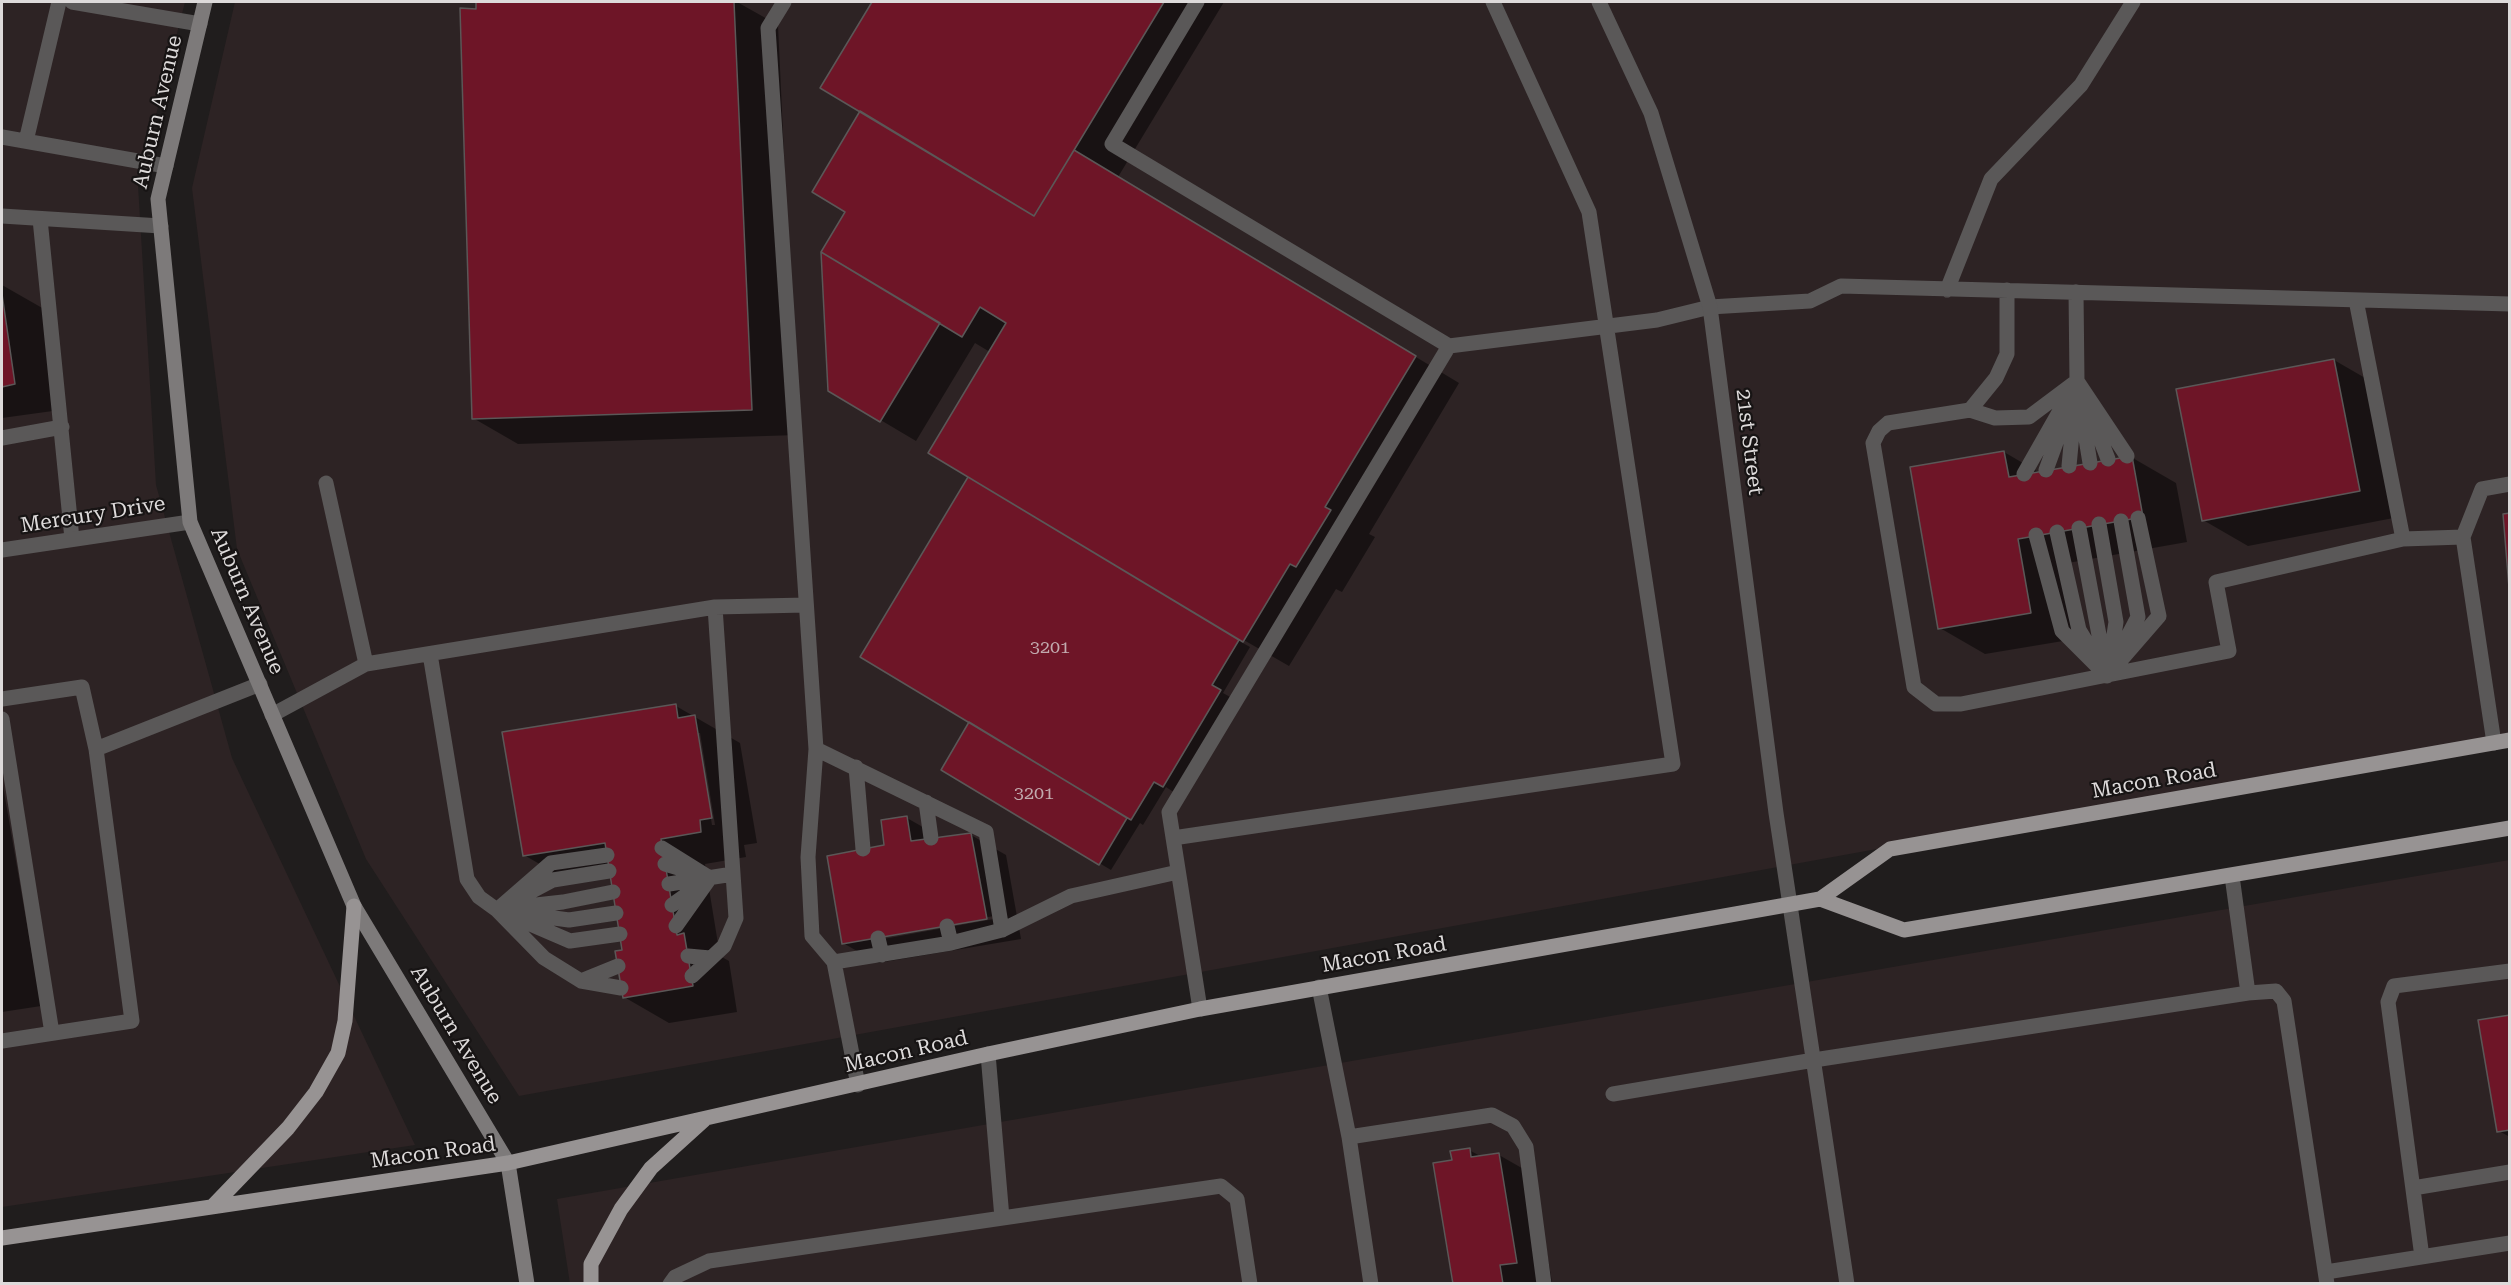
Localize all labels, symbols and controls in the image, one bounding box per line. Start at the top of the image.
street label: Auburn Avenue [128,33,188,191]
street label: 21st Street [1730,387,1768,497]
street label: Mercury Drive [19,491,167,539]
street label: Auburn Avenue [205,524,289,678]
house number: 3201 [1030,637,1070,659]
street label: Macon Road [2090,758,2218,804]
house number: 3201 [1014,783,1054,805]
street label: Macon Road [1320,932,1448,978]
street label: Auburn Avenue [405,961,507,1109]
street label: Macon Road [842,1026,970,1078]
street label: Macon Road [369,1132,497,1174]

